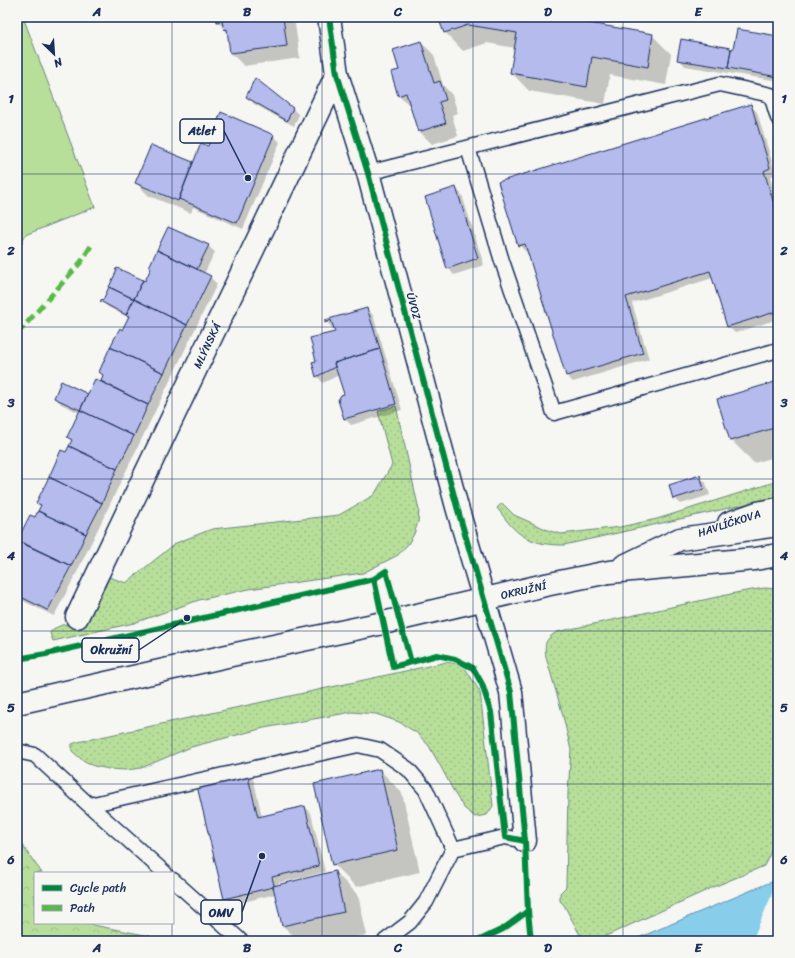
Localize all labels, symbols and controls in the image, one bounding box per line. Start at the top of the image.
text: A [92,0,101,23]
text: B [243,0,252,23]
text: C [393,0,403,23]
text: D [544,0,552,23]
text: E [694,0,703,23]
north arrow [34,34,74,74]
text: N [50,52,66,73]
text: 1 [8,87,14,110]
text: 1 [781,87,787,110]
callout: Atlet [180,119,224,143]
text: Atlet [187,120,217,142]
text: 2 [6,239,15,262]
text: 2 [779,239,788,262]
street label: ÚVOZ [401,290,426,322]
street label: MLÝNSKÁ [188,318,227,372]
text: 3 [6,391,15,414]
text: 3 [779,391,788,414]
street label: HAVLÍČKOVA [695,504,763,543]
text: 4 [6,544,16,567]
text: 4 [779,544,789,567]
street label: OKRUŽNÍ [499,576,549,605]
callout: Okružní [82,638,139,662]
text: Okružní [89,639,133,661]
text: 5 [7,696,15,719]
text: 5 [780,696,788,719]
text: 6 [6,848,15,871]
text: 6 [779,848,788,871]
legend [34,872,174,924]
text: Cycle path [70,877,126,899]
text: Path [70,897,95,919]
callout: OMV [201,900,242,924]
text: OMV [208,902,234,924]
text: A [92,936,101,958]
text: B [243,936,252,958]
text: C [393,936,403,958]
text: D [544,936,552,958]
text: E [694,936,703,958]

